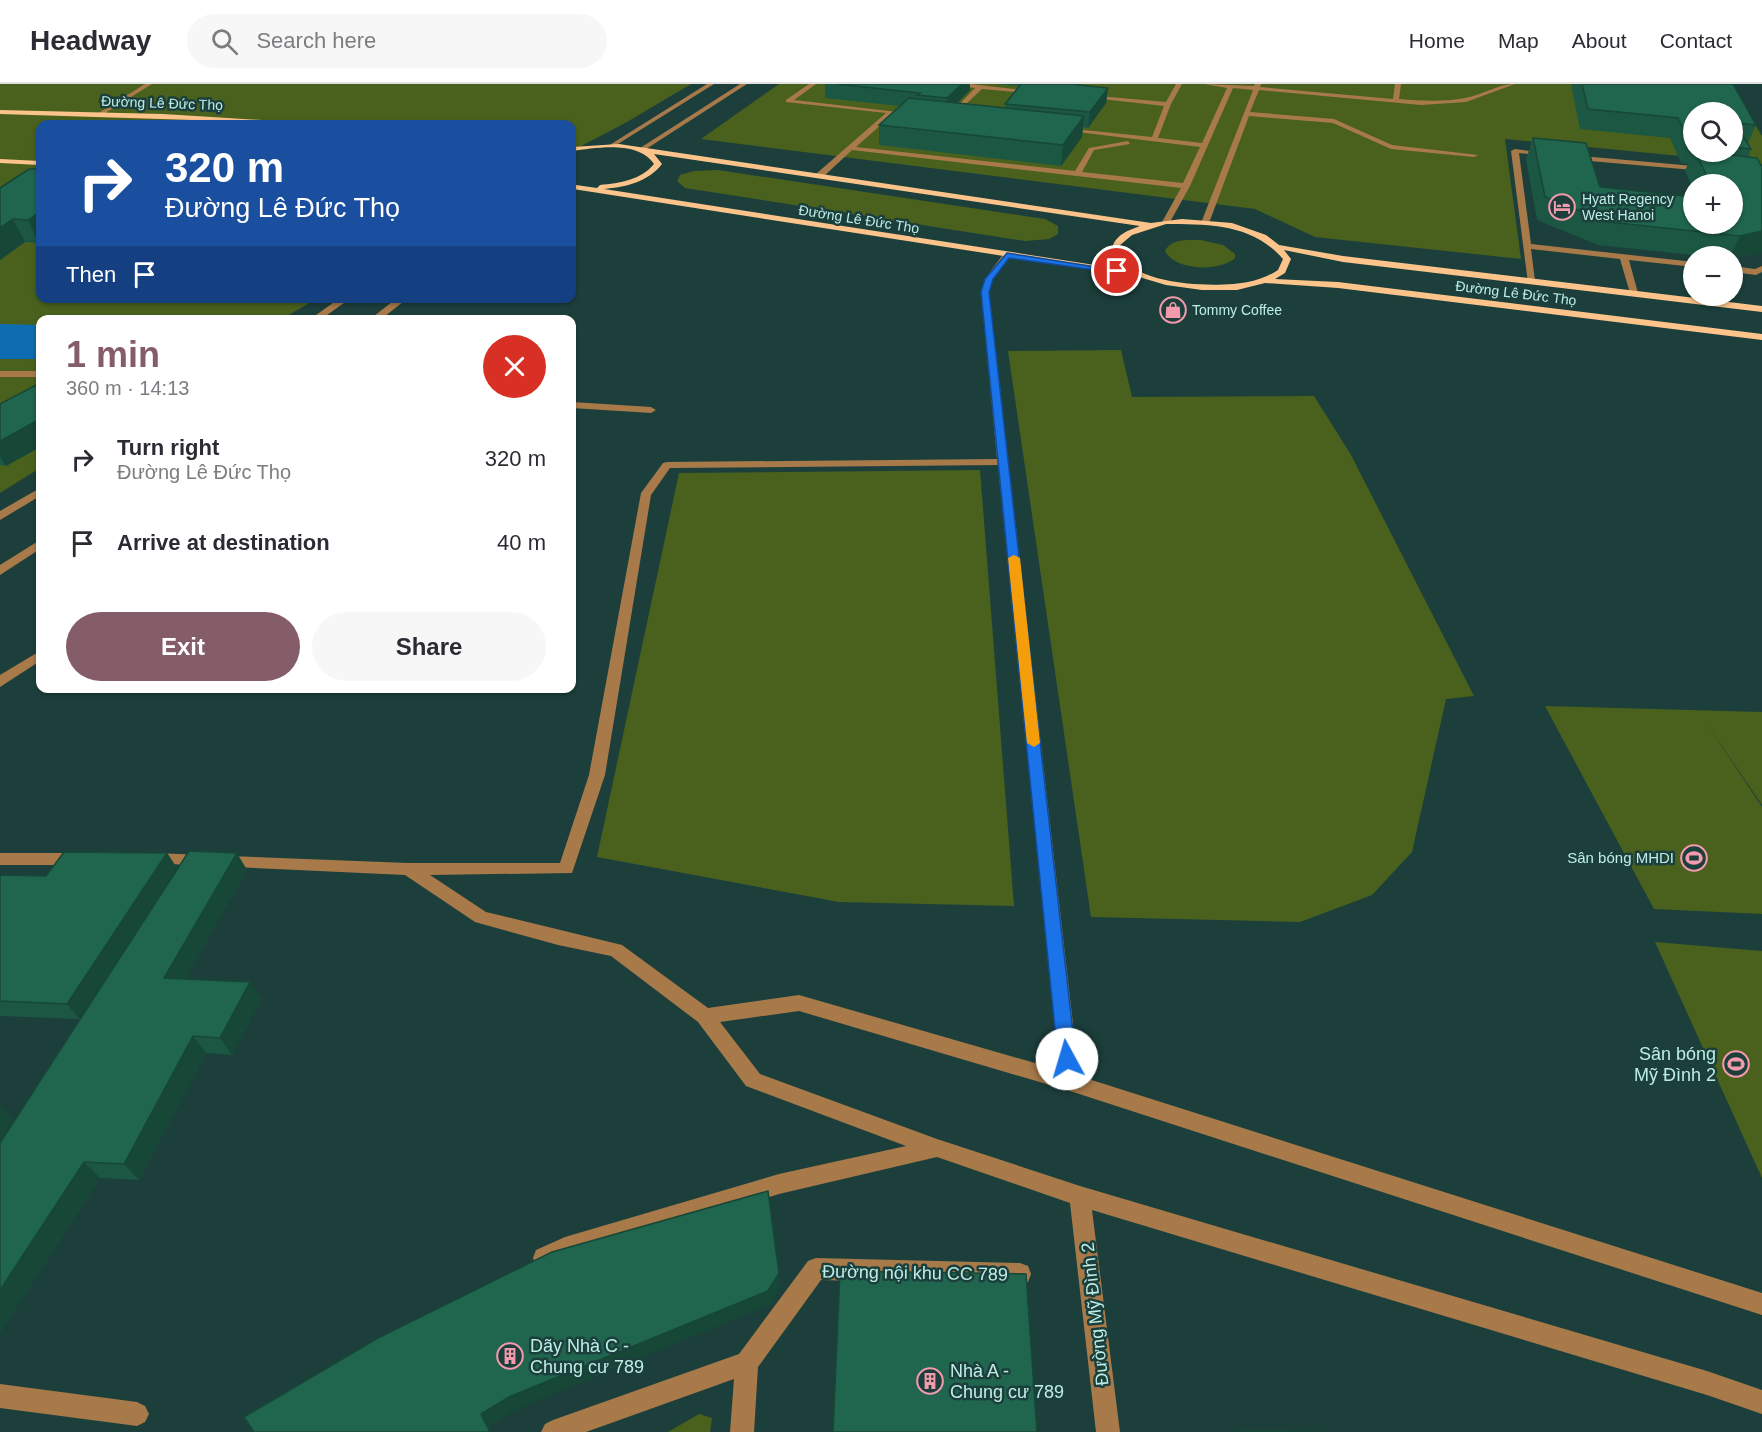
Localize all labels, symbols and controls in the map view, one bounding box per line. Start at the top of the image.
search box [187,14,607,68]
text: Headway [30,25,151,56]
icon: search [208,25,241,58]
text: Search here [256,28,376,53]
text: Home [1409,29,1465,52]
text: Map [1498,29,1539,52]
text: About [1572,29,1627,52]
text: Contact [1660,29,1732,52]
street label: Đường Lê Đức Thọ [101,93,223,113]
map controls [1683,102,1743,306]
button: search [1683,102,1743,162]
icon: right [66,144,144,222]
text: 320 m [165,144,284,191]
button: + [1683,174,1743,234]
place label: Hyatt Regency West Hanoi [1582,191,1674,223]
hotel icon: Hyatt Regency West Hanoi [1547,192,1577,222]
text: Đường Lê Đức Thọ [165,193,400,223]
street label: Đường Lê Đức Thọ [798,202,921,236]
pin [1091,245,1142,296]
button: − [1683,246,1743,306]
icon: arrive [1100,254,1133,287]
icon: arrive [128,258,161,291]
text: Then [66,262,116,287]
street label: Đường Lê Đức Thọ [1455,278,1578,308]
shop icon: Tommy Coffee [1158,295,1188,325]
place label: Tommy Coffee [1192,302,1282,318]
text: 1 min [66,334,160,375]
button: close [483,335,546,398]
text: 360 m · 14:13 [66,377,189,399]
text: Turn right [117,435,219,460]
icon: right [66,443,99,476]
text: 320 m [485,446,546,471]
text: Đường Lê Đức Thọ [117,461,291,483]
icon: arrive [66,527,99,560]
text: Arrive at destination [117,530,330,555]
text: 40 m [497,530,546,555]
button: Exit [66,612,300,681]
button: Share [312,612,546,681]
sports icon: Sân bóng MHDI [1679,843,1709,873]
place label: Sân bóng MHDI [1567,849,1674,866]
position arrow [1035,1027,1099,1091]
place label: Sân bóng Mỹ Đình 2 [1634,1044,1716,1085]
sports icon: Sân bóng Mỹ Đình 2 [1721,1049,1751,1079]
street label: Đường Mỹ Đình 2 [1078,1241,1112,1387]
street label: Đường nội khu CC 789 [822,1261,1008,1285]
place label: Dãy Nhà C - Chung cư 789 [530,1336,644,1377]
building icon: Dãy Nhà C - Chung cư 789 [495,1341,525,1371]
place label: Nhà A - Chung cư 789 [950,1361,1064,1402]
building icon: Nhà A - Chung cư 789 [915,1366,945,1396]

